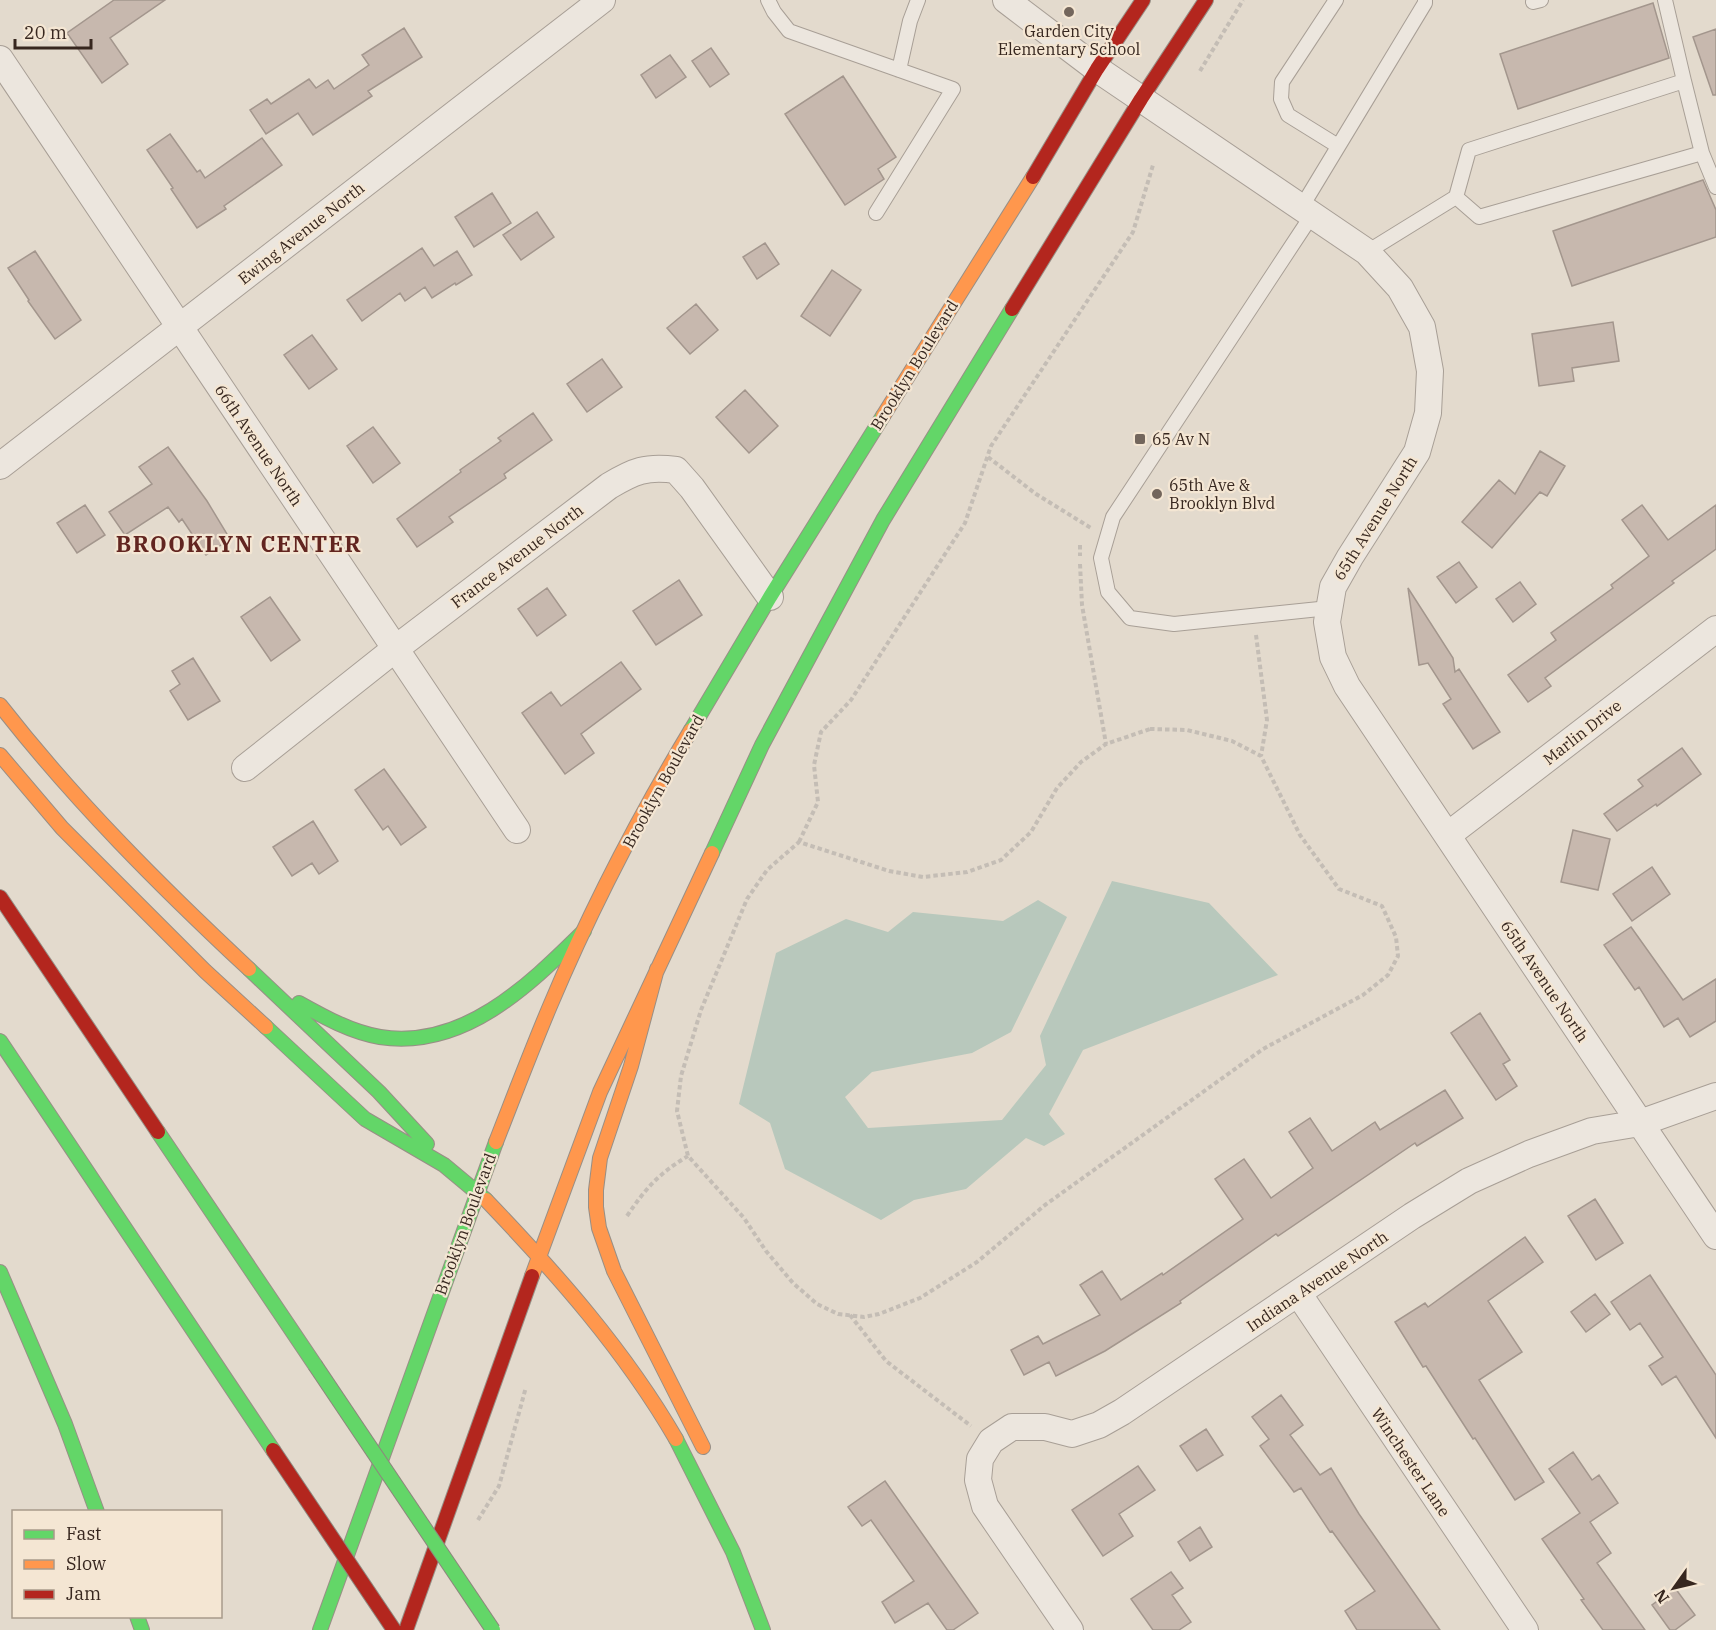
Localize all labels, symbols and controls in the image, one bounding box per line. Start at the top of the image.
marker: Garden City Elementary School [1062,5,1076,19]
scale bar [15,12,92,50]
text: 20 m [24,21,67,44]
place label: Garden City Elementary School [998,21,1140,59]
street label: Ewing Avenue North [234,178,368,288]
street label: Brooklyn Boulevard [866,296,962,434]
street label: 66th Avenue North [211,380,307,510]
place label: 65 Av N [1152,429,1210,449]
marker: 65 Av N [1133,432,1147,446]
street label: 65th Avenue North [1329,452,1421,584]
place label: 65th Ave & Brooklyn Blvd [1169,475,1276,513]
marker: 65th Ave & Brooklyn Blvd [1150,487,1164,501]
street label: France Avenue North [447,500,587,612]
district label: BROOKLYN CENTER [116,529,362,558]
street label: Marlin Drive [1539,695,1625,769]
street label: Brooklyn Boulevard [618,711,708,851]
street label: 65th Avenue North [1497,916,1593,1046]
street label: Brooklyn Boulevard [430,1150,500,1298]
street label: Indiana Avenue North [1243,1226,1391,1336]
street label: Winchester Lane [1367,1404,1455,1520]
legend [12,1510,222,1618]
text: Fast [66,1522,101,1545]
text: Slow [66,1552,106,1575]
north arrow [1644,1558,1704,1618]
text: Jam [66,1582,101,1605]
text: N [1650,1586,1673,1607]

